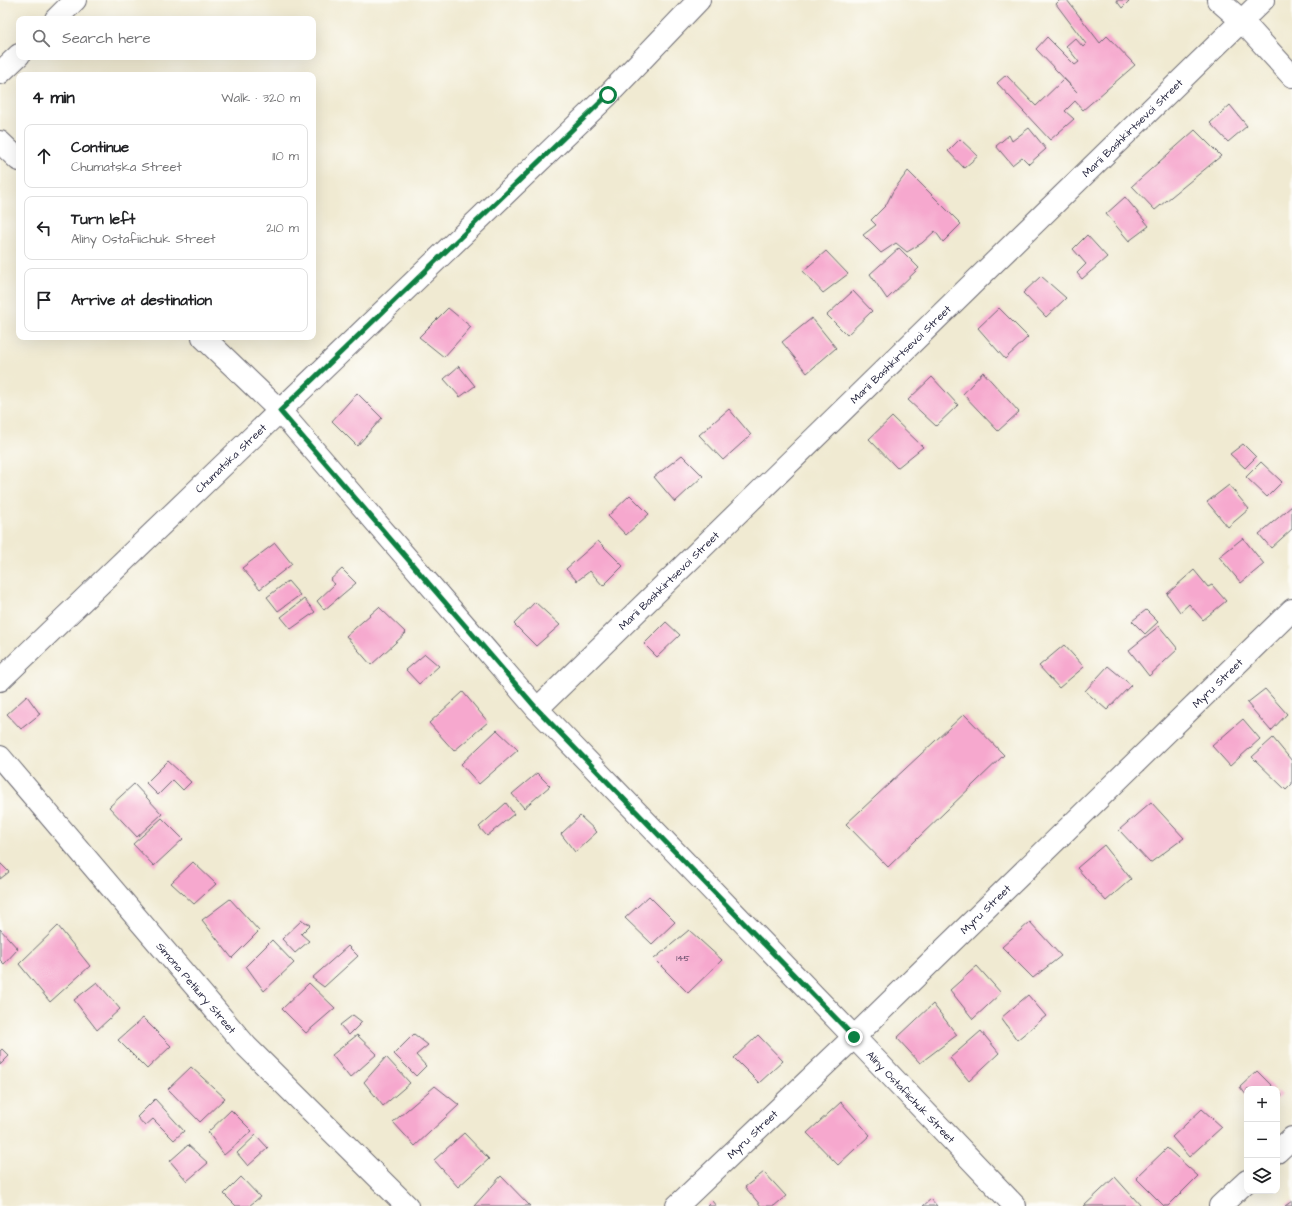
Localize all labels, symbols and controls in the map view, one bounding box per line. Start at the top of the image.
search box [16,16,316,60]
icon: search [30,27,52,49]
text: Search here [62,28,151,49]
street label: Marii Bashkirtsevoi Street [1079,75,1187,181]
text: 4 min [32,86,75,110]
route start [599,86,617,104]
text: Walk · 320 m [221,89,300,107]
text: Continue [71,137,129,158]
icon: ahead [33,145,55,167]
text: 110 m [272,147,299,165]
text: Chumatska Street [71,158,182,176]
text: Turn left [71,209,135,230]
icon: left [33,217,55,239]
text: 210 m [266,219,299,237]
text: Aliny Ostafiichuk Street [71,230,216,248]
icon: arrive [33,289,55,311]
text: Arrive at destination [71,290,212,311]
street label: Marii Bashkirtsevoi Street [847,301,955,407]
street label: Chumatska Street [192,420,270,496]
street label: Marii Bashkirtsevoi Street [615,528,723,633]
street label: Myru Street [1189,655,1247,711]
street label: Myru Street [957,881,1015,938]
street label: Simona Petliury Street [153,939,240,1037]
house number: 145 [676,952,690,965]
route end [845,1028,863,1046]
street label: Aliny Ostafiichuk Street [863,1048,959,1147]
map controls [1244,1086,1280,1194]
button: + [1244,1086,1280,1122]
street label: Myru Street [724,1106,782,1162]
button: − [1244,1122,1280,1158]
button: layers [1244,1158,1280,1194]

